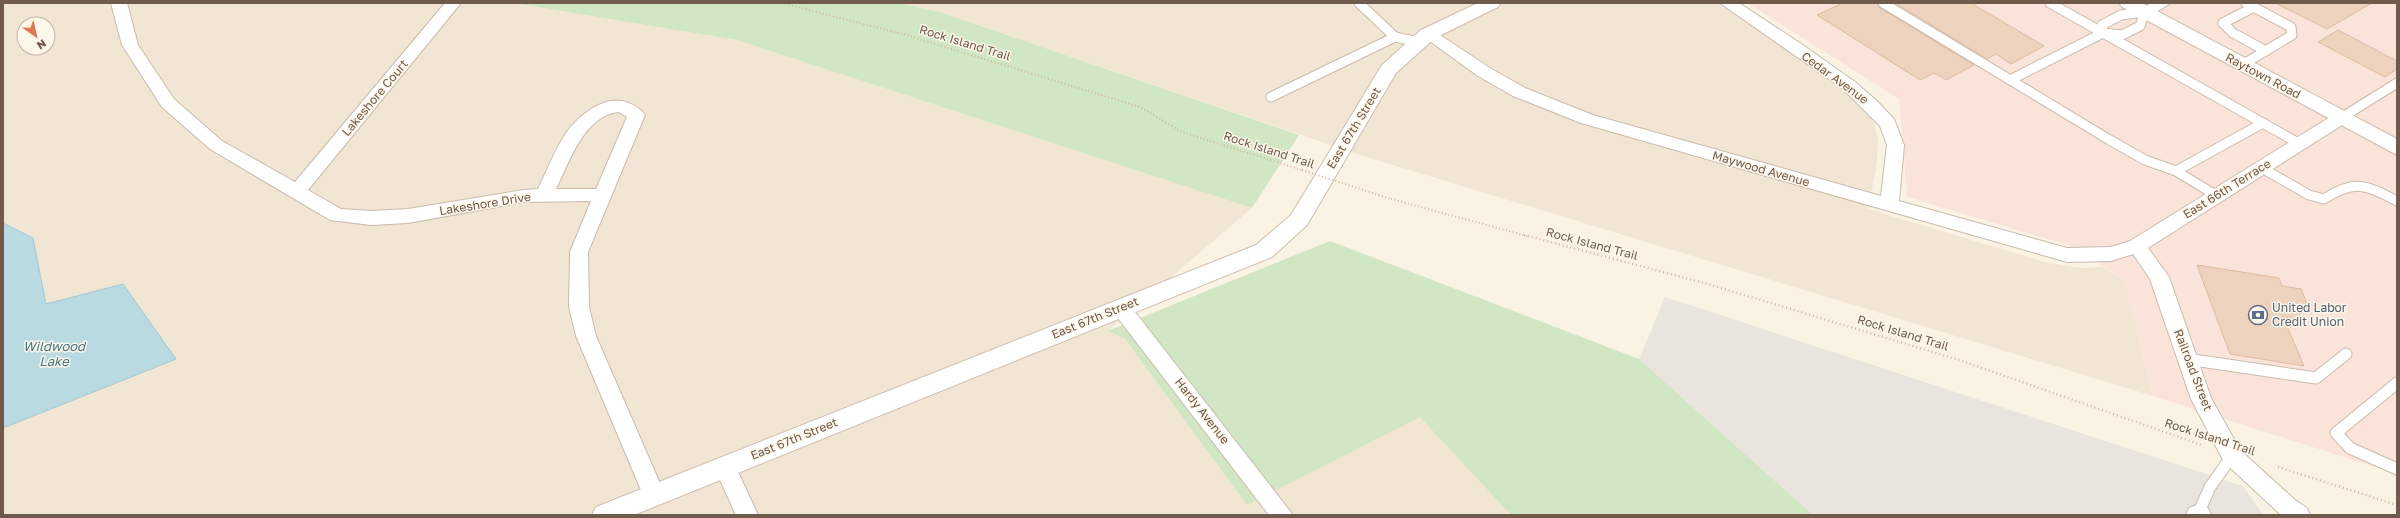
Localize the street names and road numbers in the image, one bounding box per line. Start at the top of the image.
street label: Rock Island Trail [918,21,1013,64]
street label: Cedar Avenue [1799,48,1872,107]
street label: Raytown Road [2223,49,2303,102]
street label: Lakeshore Court [338,56,411,139]
street label: East 67th Street [1323,84,1384,171]
street label: Rock Island Trail [1222,128,1317,171]
street label: Maywood Avenue [1711,147,1812,190]
street label: East 66th Terrace [2180,156,2273,222]
street label: Lakeshore Drive [438,189,532,218]
street label: Rock Island Trail [1544,224,1640,263]
street label: East 67th Street [1049,293,1141,342]
street label: Rock Island Trail [1856,311,1951,354]
street label: Railroad Street [2171,327,2216,413]
street label: Hardy Avenue [1172,375,1233,447]
street label: East 67th Street [748,414,840,463]
street label: Rock Island Trail [2163,415,2258,458]

